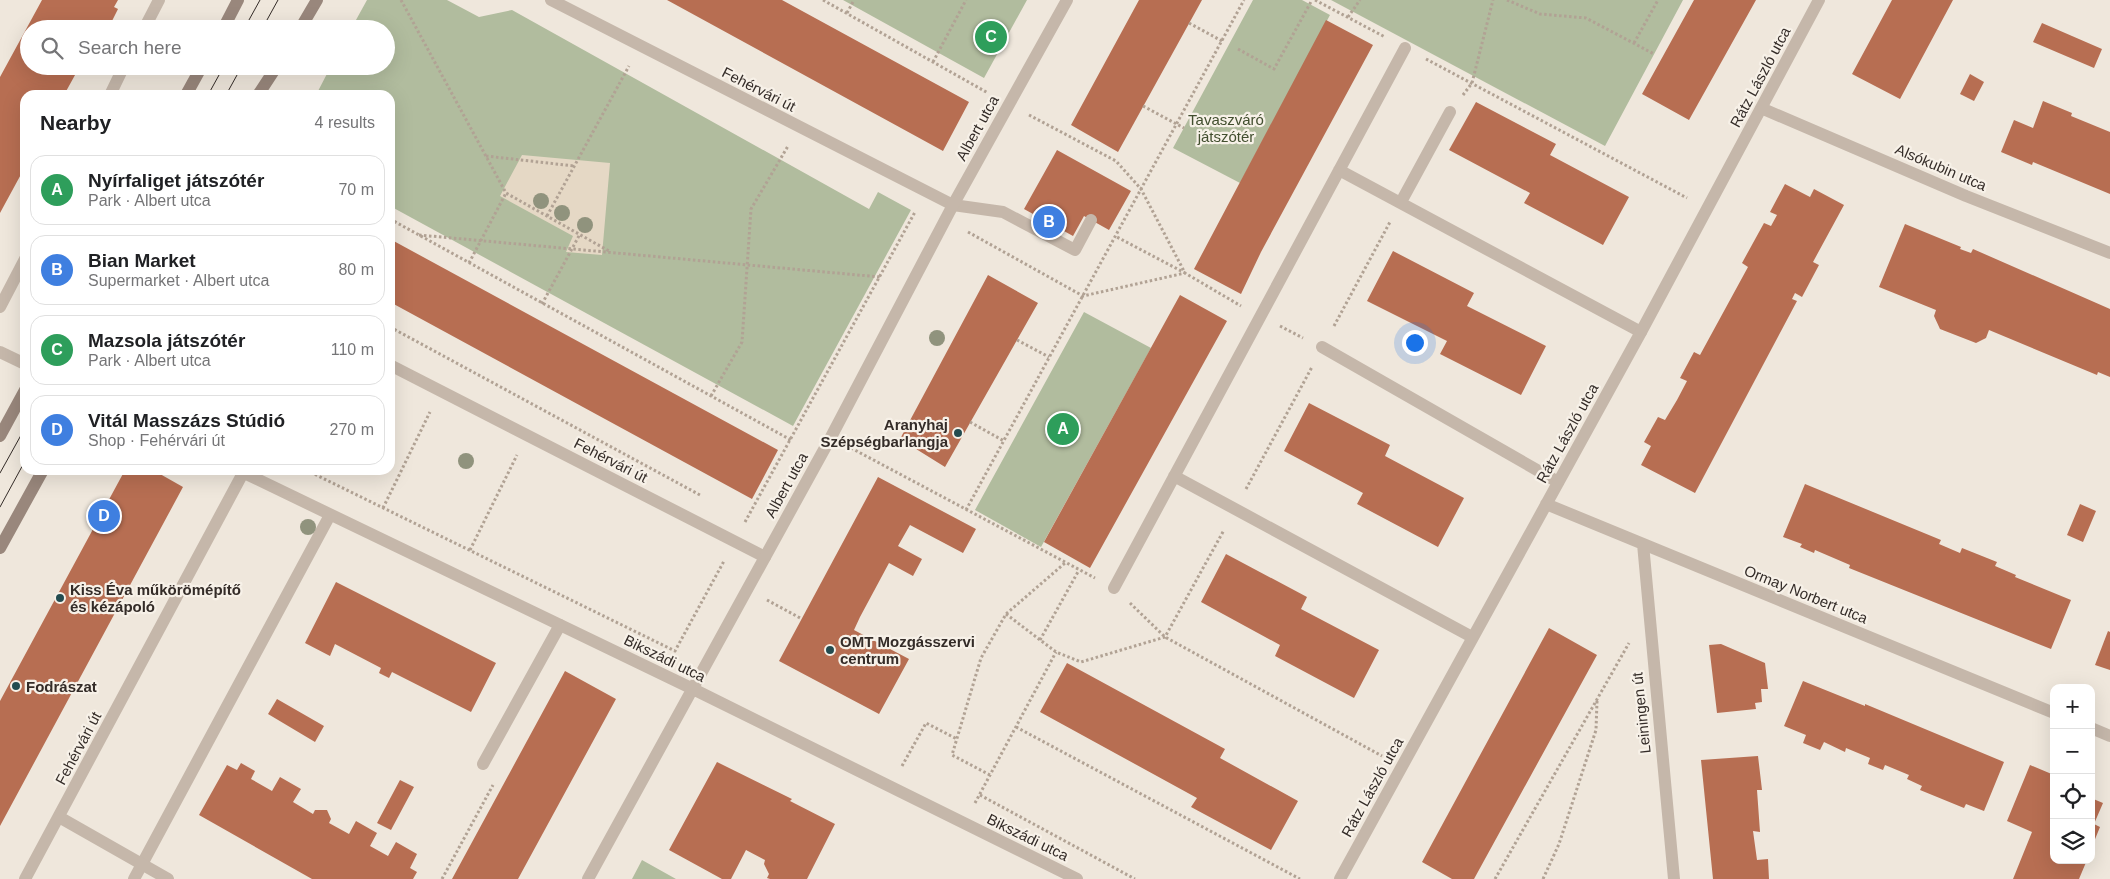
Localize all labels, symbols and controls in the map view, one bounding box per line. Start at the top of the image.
pin: C [975,18,1007,56]
search box [20,20,395,75]
street label: Rátz László utca [1726,23,1794,130]
icon: search [38,34,66,62]
text: Search here [78,37,182,58]
street label: Fehérvári út [719,63,799,115]
street label: Albert utca [952,92,1002,163]
text: Nearby [40,111,111,134]
park label: Tavaszváró játszótér [1188,111,1264,145]
text: 4 results [315,114,375,131]
street label: Alsókubin utca [1893,140,1990,194]
text: Nyírfaliget játszótér [88,170,264,191]
text: A [51,181,63,198]
text: 70 m [338,181,374,198]
text: Park · Albert utca [88,192,211,209]
pin: B [1033,203,1065,241]
text: Bian Market [88,250,196,271]
text: B [51,261,63,278]
text: 80 m [338,261,374,278]
text: Supermarket · Albert utca [88,272,269,289]
text: Mazsola játszótér [88,330,245,351]
your location [1402,330,1428,356]
text: C [51,341,63,358]
text: 110 m [331,341,374,358]
text: Park · Albert utca [88,352,211,369]
street label: Rátz László utca [1533,380,1602,486]
text: Vitál Masszázs Stúdió [88,410,285,431]
pin: A [1047,410,1079,448]
place label: Aranyhaj Szépségbarlangja [820,416,949,450]
text: D [51,421,63,438]
text: 270 m [330,421,374,438]
marker: Aranyhaj Szépségbarlangja [952,427,964,439]
text: Shop · Fehérvári út [88,432,225,449]
street label: Fehérvári út [571,434,651,486]
street label: Albert utca [761,449,811,520]
pin: D [88,497,120,535]
street label: Ormay Norbert utca [1742,561,1871,627]
place label: Kiss Éva műkörömépítő és kézápoló [70,581,241,615]
marker: Kiss Éva műkörömépítő és kézápoló [54,592,66,604]
street label: Bikszádi utca [622,631,709,685]
place label: OMT Mozgásszervi centrum [840,633,975,667]
marker: OMT Mozgásszervi centrum [824,644,836,656]
street label: Leiningen út [1628,671,1654,755]
place label: Fodrászat [26,678,97,695]
marker: Fodrászat [10,680,22,692]
map controls [2050,684,2095,864]
button: + [2050,684,2095,729]
street label: Fehérvári út [52,708,105,787]
button: − [2050,729,2095,774]
street label: Rátz László utca [1338,734,1407,840]
button: locate [2050,774,2095,819]
street label: Bikszádi utca [985,810,1072,864]
button: layers [2050,819,2095,864]

